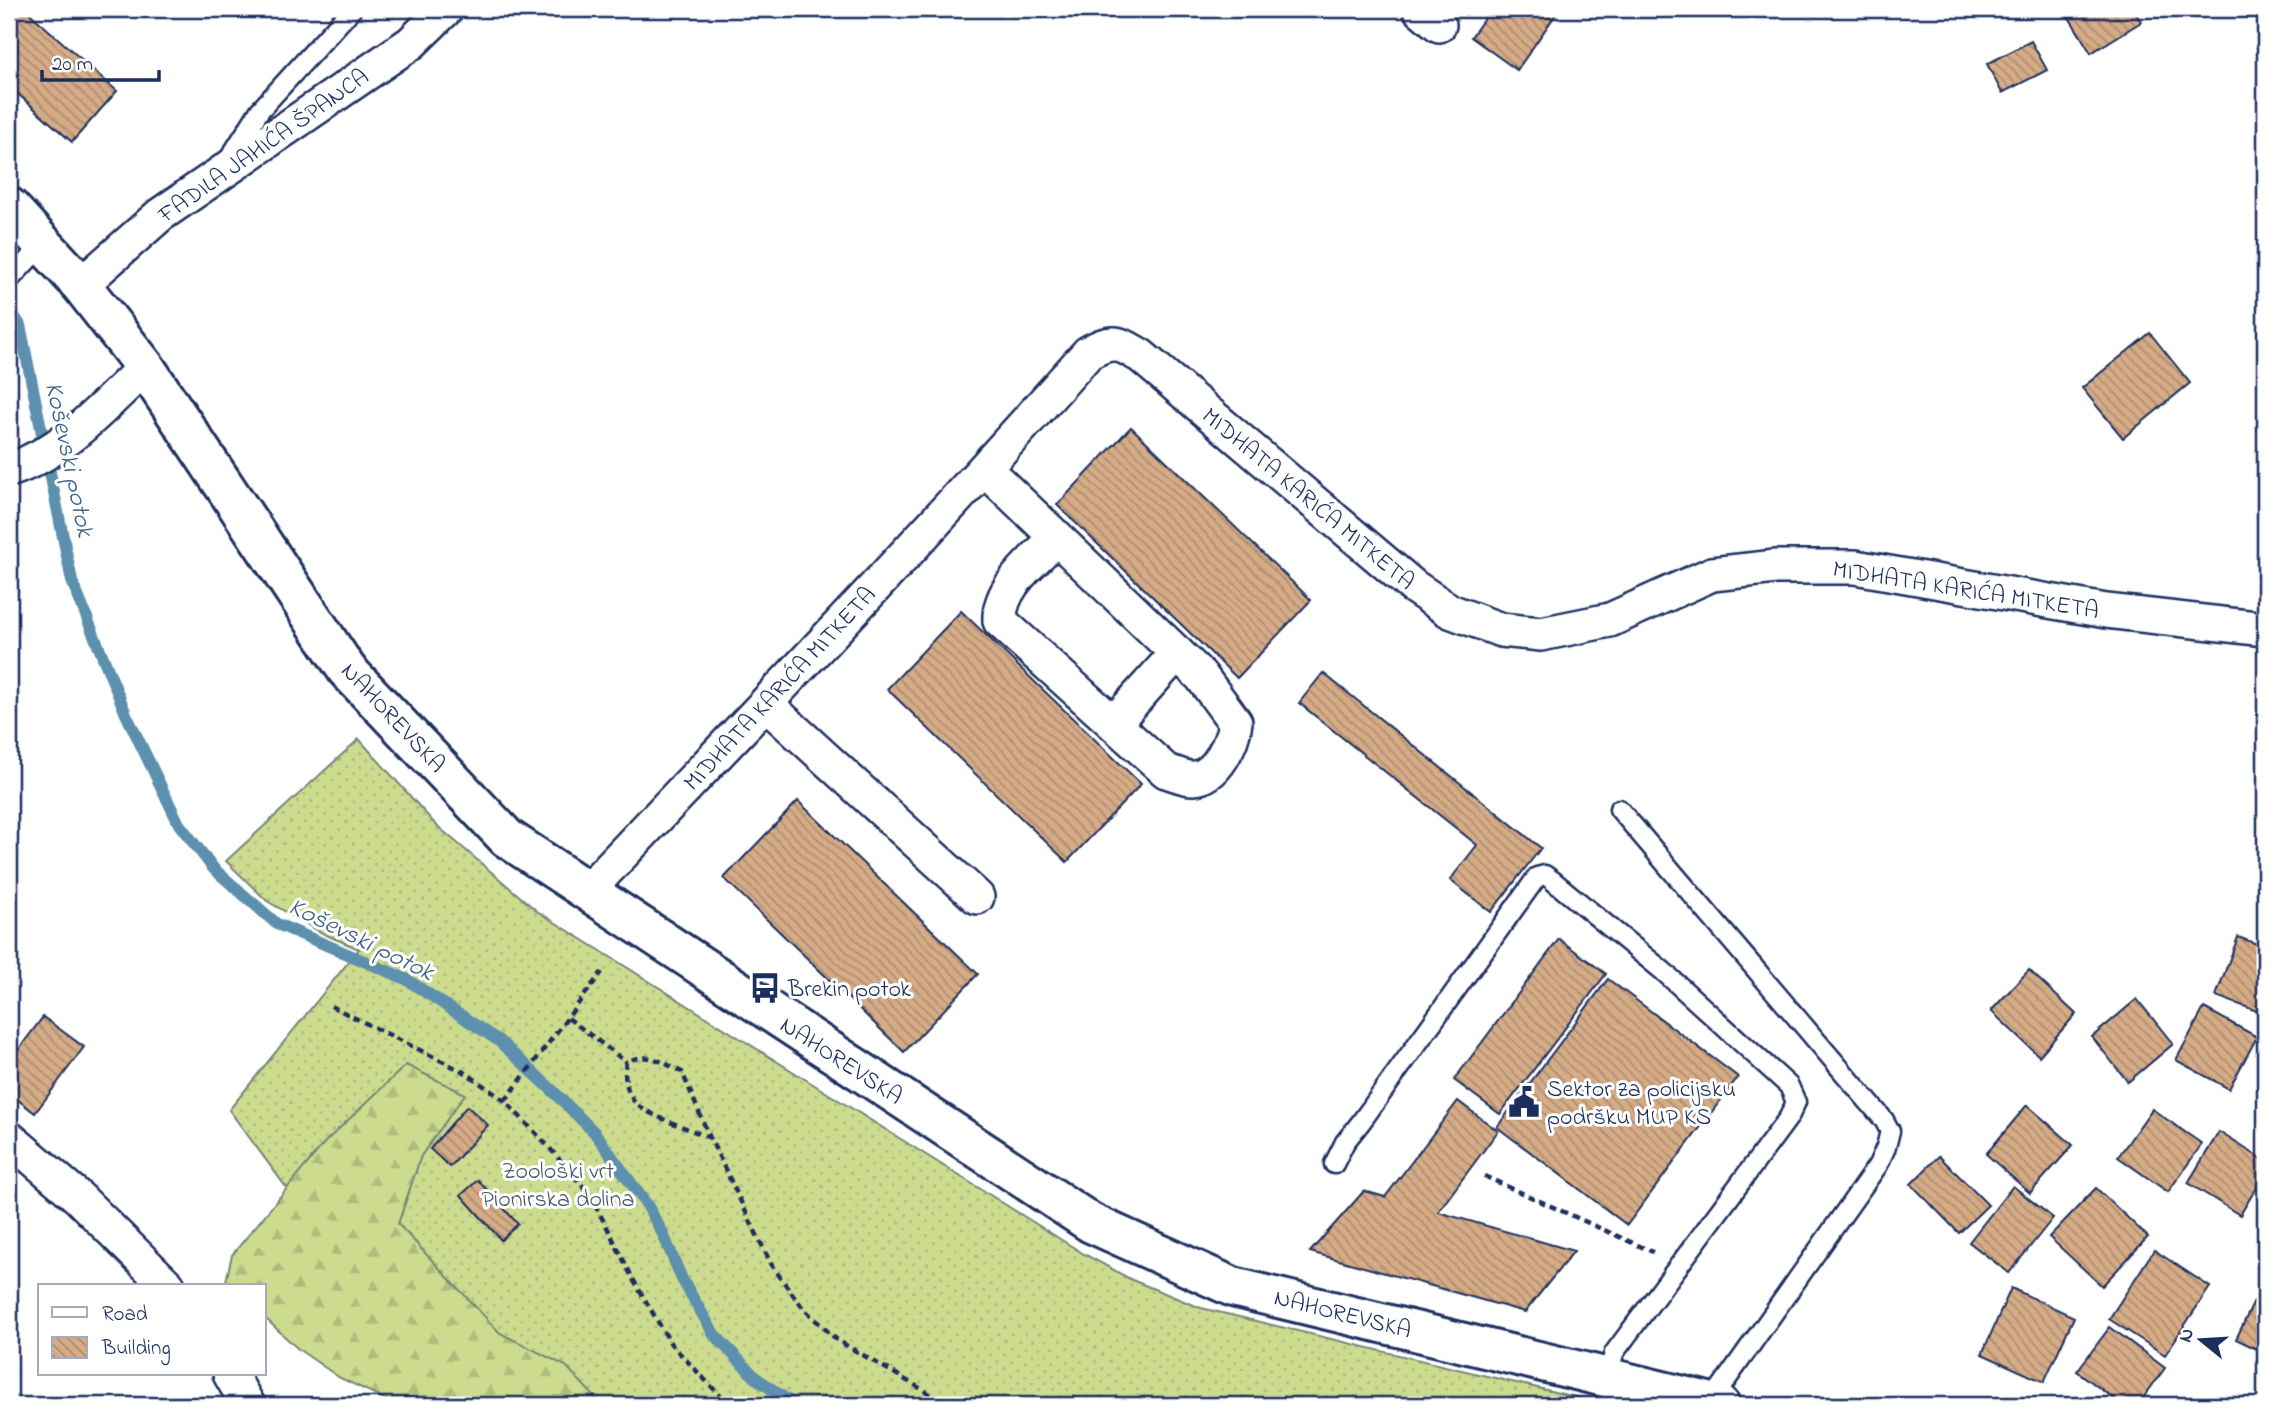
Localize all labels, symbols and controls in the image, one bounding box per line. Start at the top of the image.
scale bar [42,38,159,82]
text: 20 m [52,50,93,80]
street label: FADILA JAHIĆA ŠPANCA [151,61,377,234]
water label: Koševski potok [33,379,103,542]
street label: MIDHATA KARIĆA MITKETA [1193,400,1422,600]
street label: MIDHATA KARIĆA MITKETA [1830,553,2101,630]
street label: MIDHATA KARIĆA MITKETA [676,579,885,800]
street label: NAHOREVSKA [332,656,453,782]
water label: Koševski potok [282,889,441,993]
bus stop icon: Brekin potok [748,971,782,1005]
place label: Brekin potok [787,973,911,1008]
street label: NAHOREVSKA [772,1009,909,1115]
place label: Sektor za policijsku podršku MUP KS [1547,1073,1736,1136]
public building icon: Sektor za policijsku podršku MUP KS [1507,1085,1541,1119]
park label: Zoološki vrt Pionirska dolina [482,1155,634,1218]
street label: NAHOREVSKA [1270,1281,1415,1349]
legend [38,1284,266,1376]
text: Road [102,1300,148,1330]
north arrow [2166,1306,2236,1376]
text: N [2172,1325,2202,1346]
text: Building [101,1334,171,1366]

